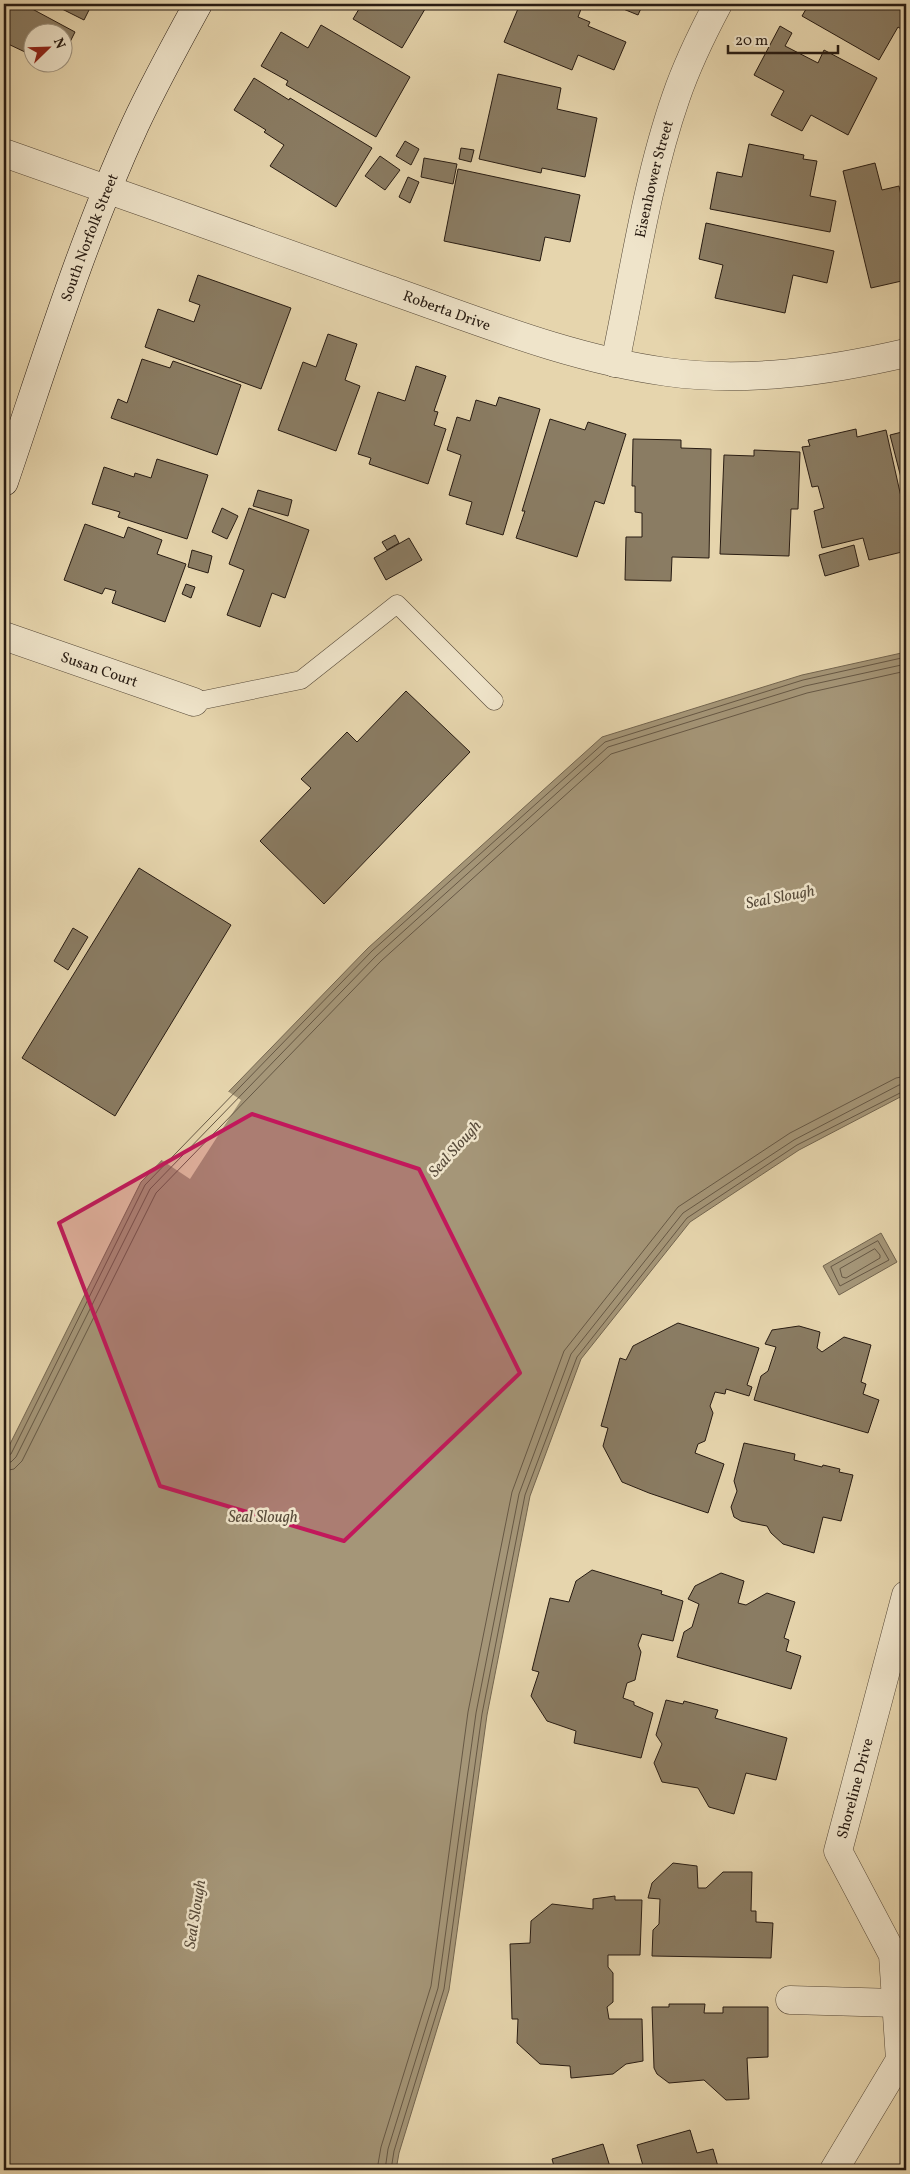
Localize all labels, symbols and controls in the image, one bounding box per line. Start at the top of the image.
north arrow [22,22,72,72]
scale bar [728,22,838,54]
text: 20 m [735,31,768,52]
text: N [48,35,69,52]
street label: Eisenhower Street [631,118,680,240]
street label: South Norfolk Street [57,171,124,305]
street label: Roberta Drive [400,286,493,337]
street label: Susan Court [57,647,140,694]
water label: Seal Slough [744,881,817,915]
water label: Seal Slough [424,1116,487,1183]
water label: Seal Slough [228,1507,298,1529]
street label: Shoreline Drive [833,1736,880,1841]
water label: Seal Slough [180,1878,212,1950]

